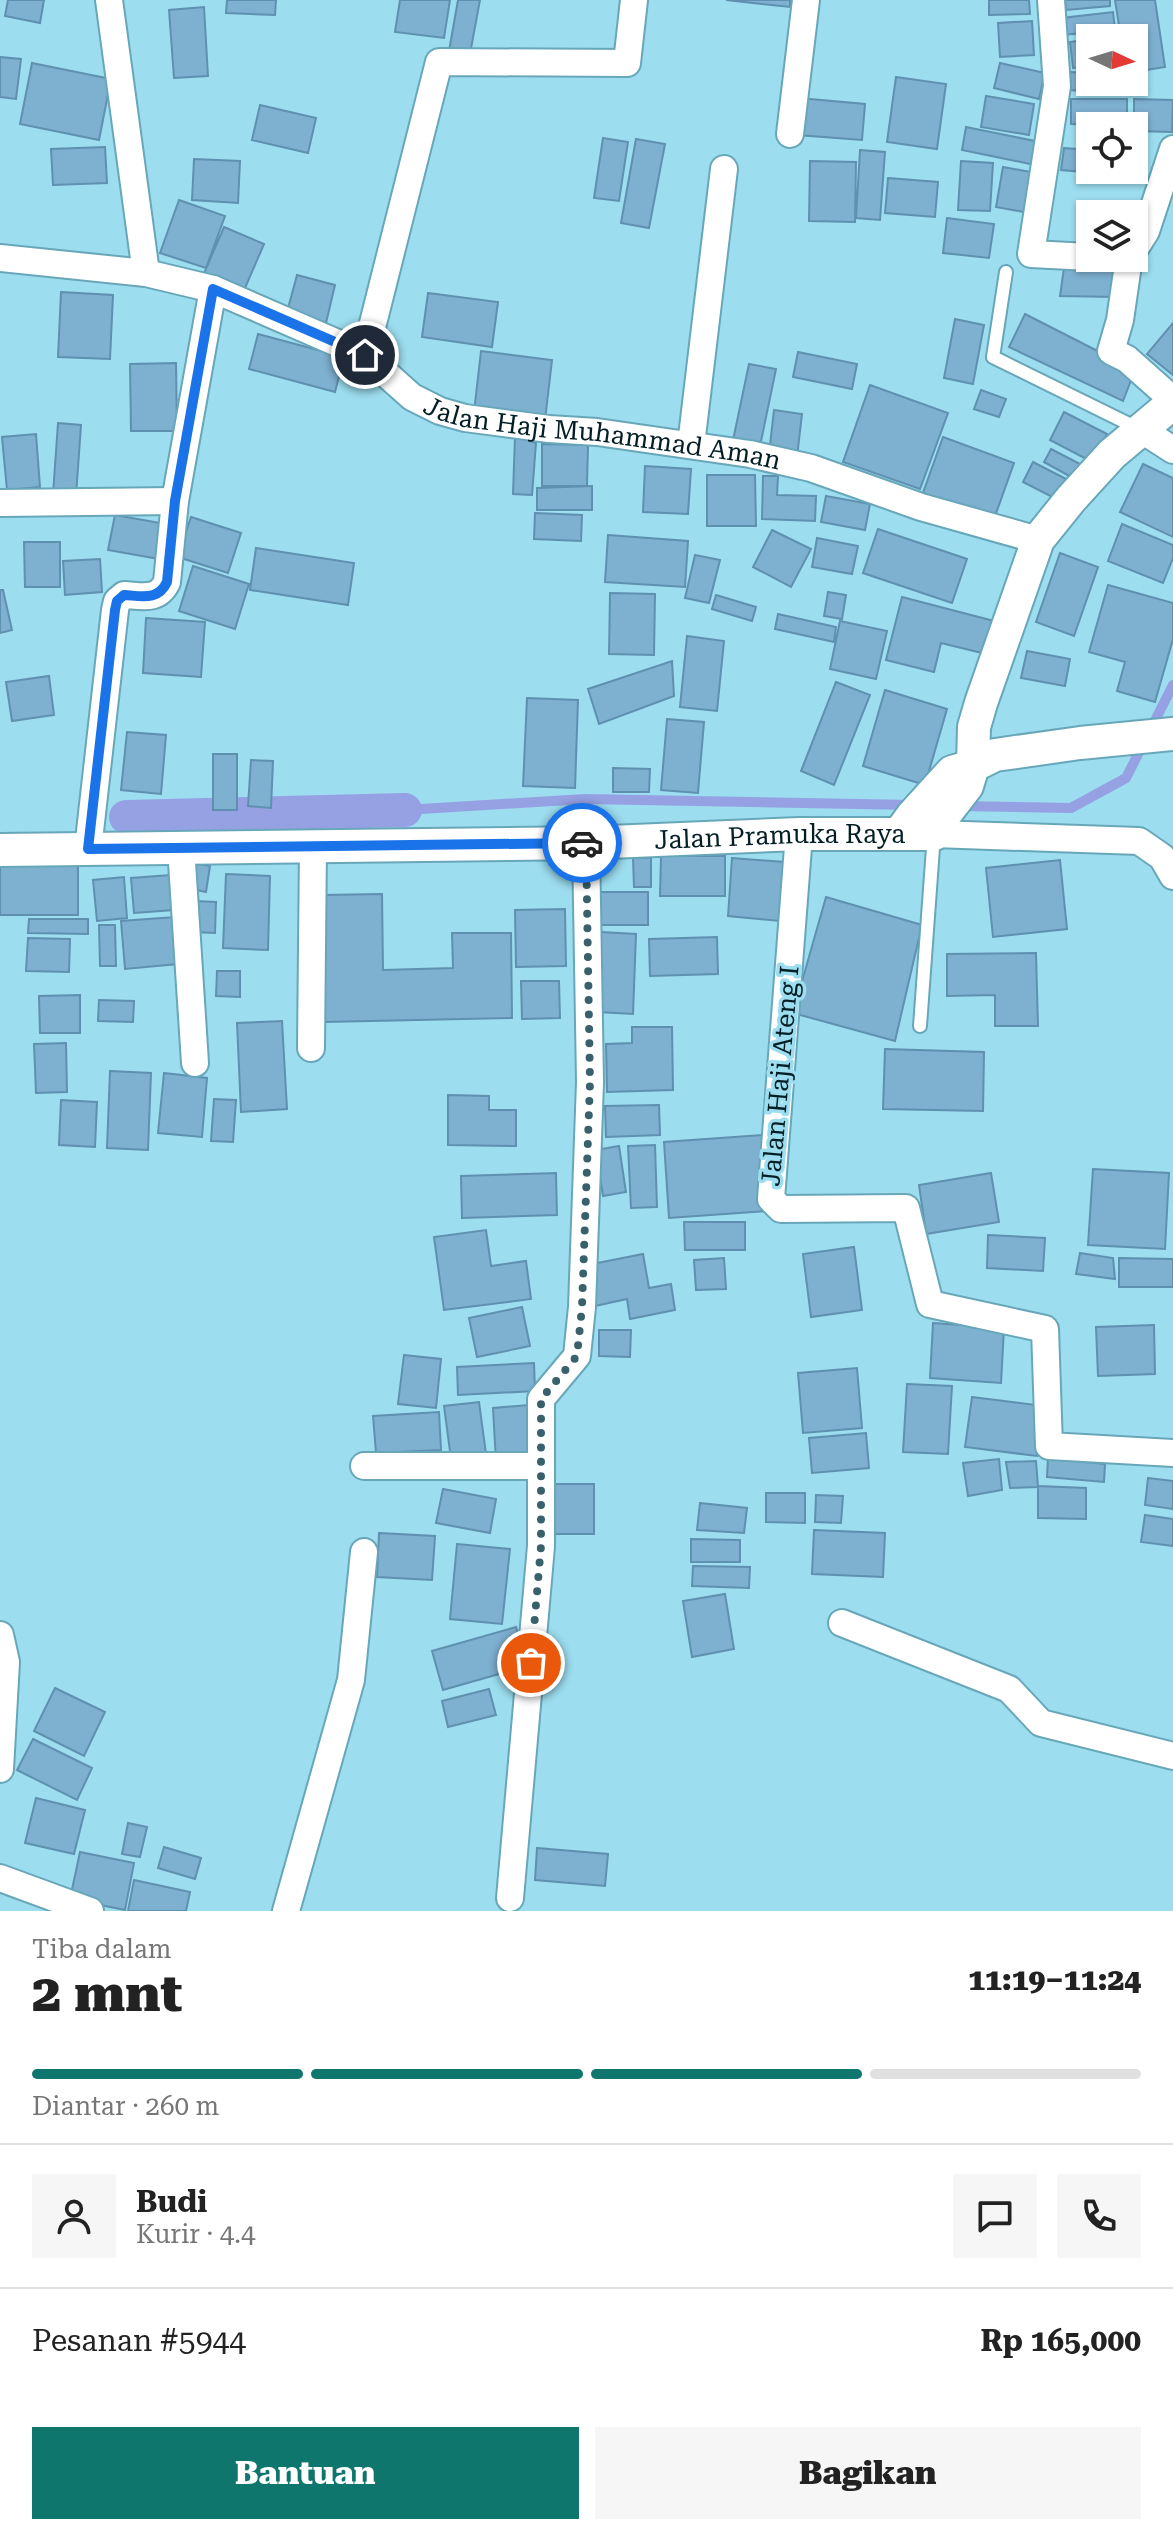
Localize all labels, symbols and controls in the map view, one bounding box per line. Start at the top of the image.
north arrow [1076,24,1148,96]
map controls [1076,24,1148,272]
button: locate [1076,112,1148,184]
button: layers [1076,200,1148,272]
pin [331,321,399,389]
icon: home [343,333,387,377]
street label: Jalan Haji Muhammad Aman [419,390,784,476]
courier [542,803,622,883]
street label: Jalan Pramuka Raya [654,819,905,855]
icon: car [560,821,604,865]
street label: Jalan Haji Ateng I [755,965,805,1187]
pin [497,1629,565,1697]
icon: bag [509,1641,553,1685]
text: Tiba dalam [32,1934,171,1964]
text: 11:19–11:24 [968,1962,1141,1997]
text: 2 mnt [32,1963,182,2024]
text: Diantar · 260 m [32,2091,219,2121]
button: person [32,2174,116,2258]
button: chat [953,2174,1037,2258]
button: phone [1057,2174,1141,2258]
text: Budi [136,2184,207,2219]
text: Kurir · 4.4 [136,2219,256,2249]
text: Pesanan #5944 [32,2323,246,2358]
text: Rp 165,000 [980,2323,1141,2358]
button: Bantuan [32,2427,579,2519]
button: Bagikan [595,2427,1141,2519]

